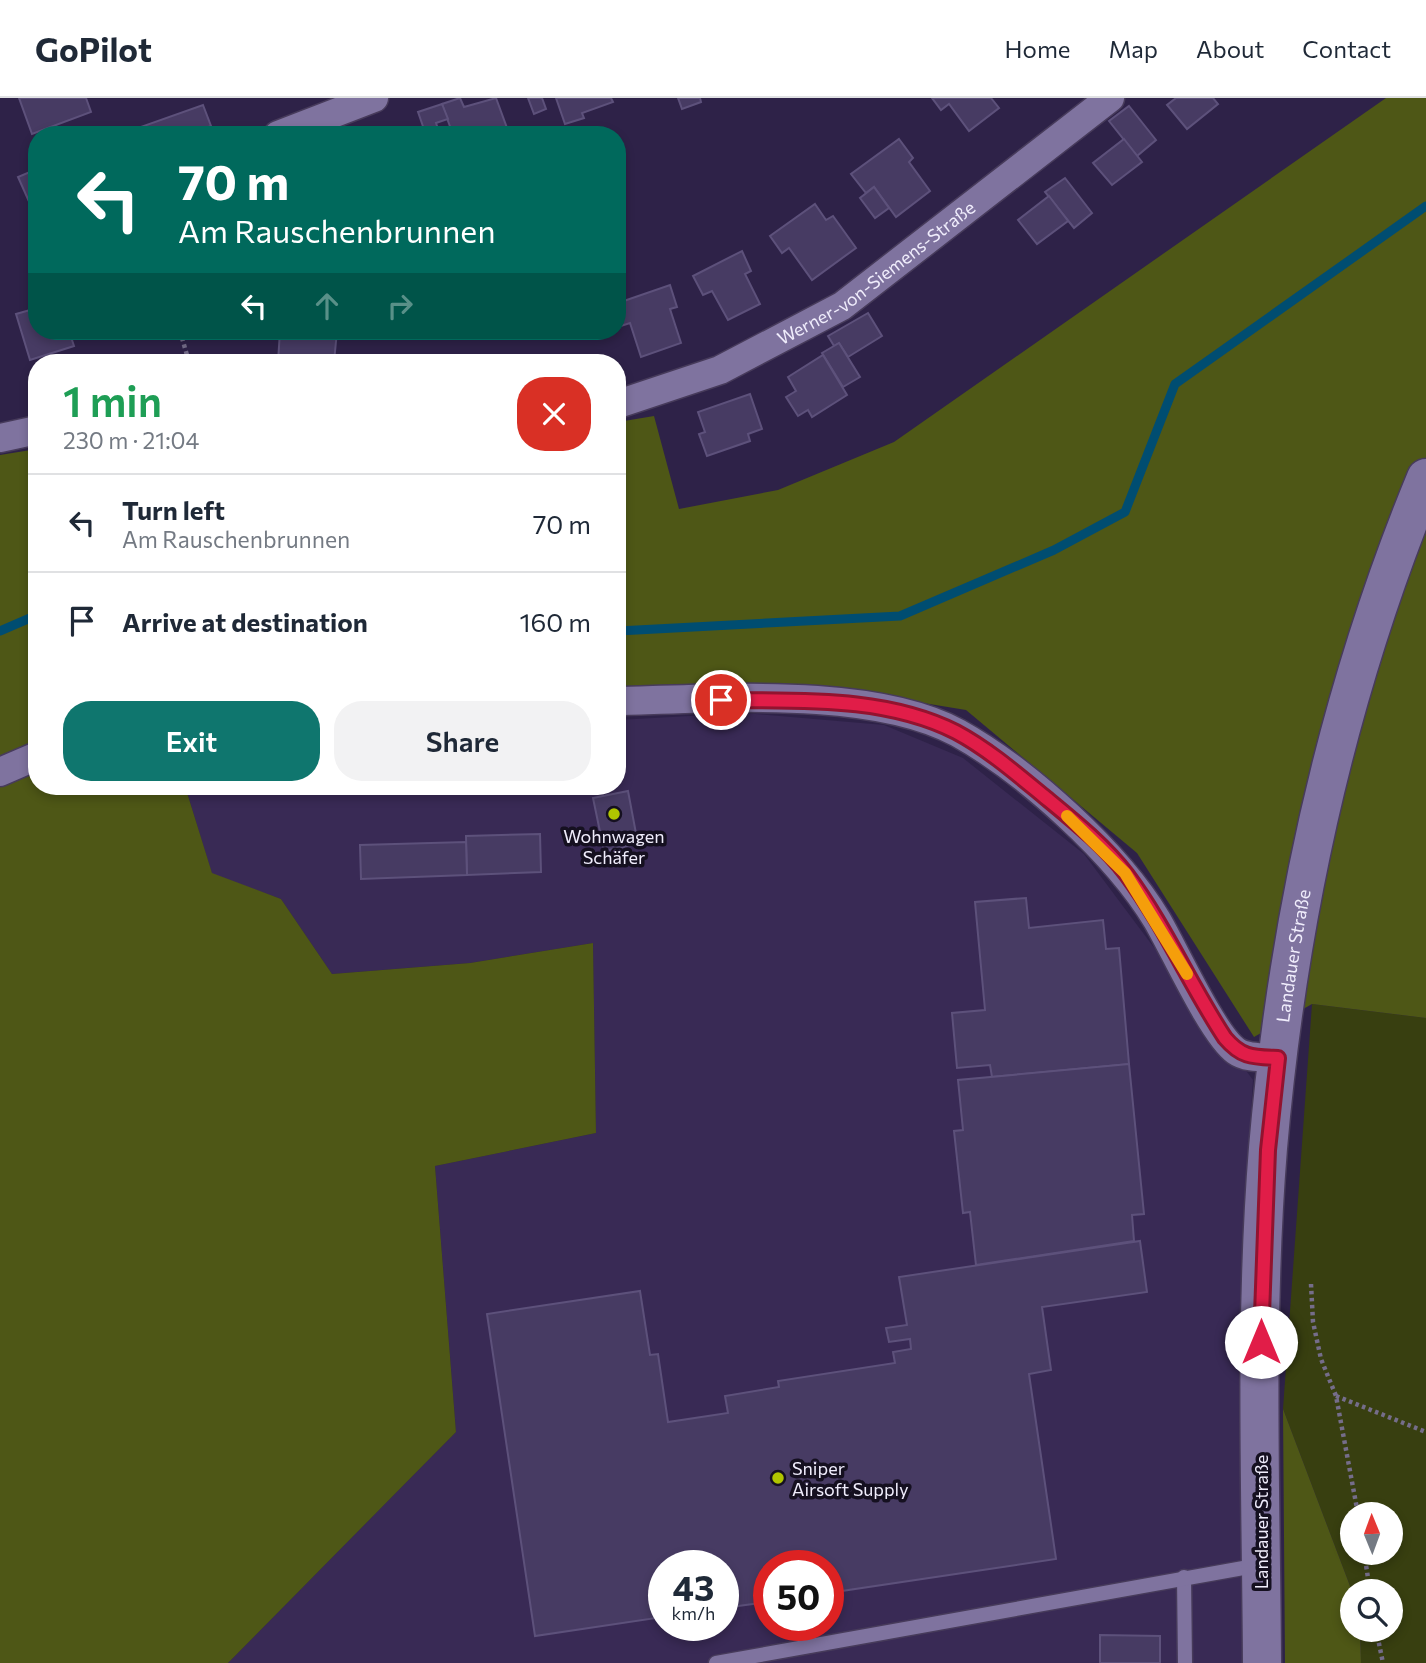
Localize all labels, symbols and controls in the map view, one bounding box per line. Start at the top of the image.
text: GoPilot [35,28,152,69]
text: Home [1005,34,1071,63]
text: Map [1109,34,1158,63]
text: About [1196,34,1264,63]
text: Contact [1302,34,1391,63]
text: 70 m [178,150,289,210]
icon: left [63,154,154,245]
street label: Werner-von-Siemens-Straße [773,196,979,349]
text: Am Rauschenbrunnen [178,210,496,250]
icon: left [235,287,273,325]
icon: ahead [308,287,346,325]
icon: right [381,287,419,325]
text: 1 min [63,374,162,426]
button: close [517,377,591,451]
text: 230 m · 21:04 [63,426,199,454]
text: Turn left [122,494,225,525]
icon: left [63,504,101,542]
text: 70 m [533,508,591,539]
text: Am Rauschenbrunnen [122,525,350,553]
icon: arrive [63,602,101,640]
text: Arrive at destination [122,606,368,637]
text: 160 m [519,606,591,637]
pin [691,670,751,730]
icon: arrive [702,681,740,719]
button: Exit [63,701,320,781]
button: Share [334,701,591,781]
marker: Wohnwagen Schäfer [606,806,622,822]
place label: Wohnwagen Schäfer [563,825,665,868]
street label: Landauer Straße [1271,887,1315,1024]
position arrow [1224,1305,1298,1379]
street label: Landauer Straße [1250,1455,1272,1589]
place label: Sniper Airsoft Supply [792,1457,908,1500]
marker: Sniper Airsoft Supply [770,1470,786,1486]
north arrow [1340,1502,1404,1564]
map controls [1340,1502,1403,1642]
speed limit sign: 50 [753,1550,844,1641]
text: 43 [673,1565,714,1608]
button: search [1340,1579,1403,1642]
text: km/h [672,1602,715,1624]

